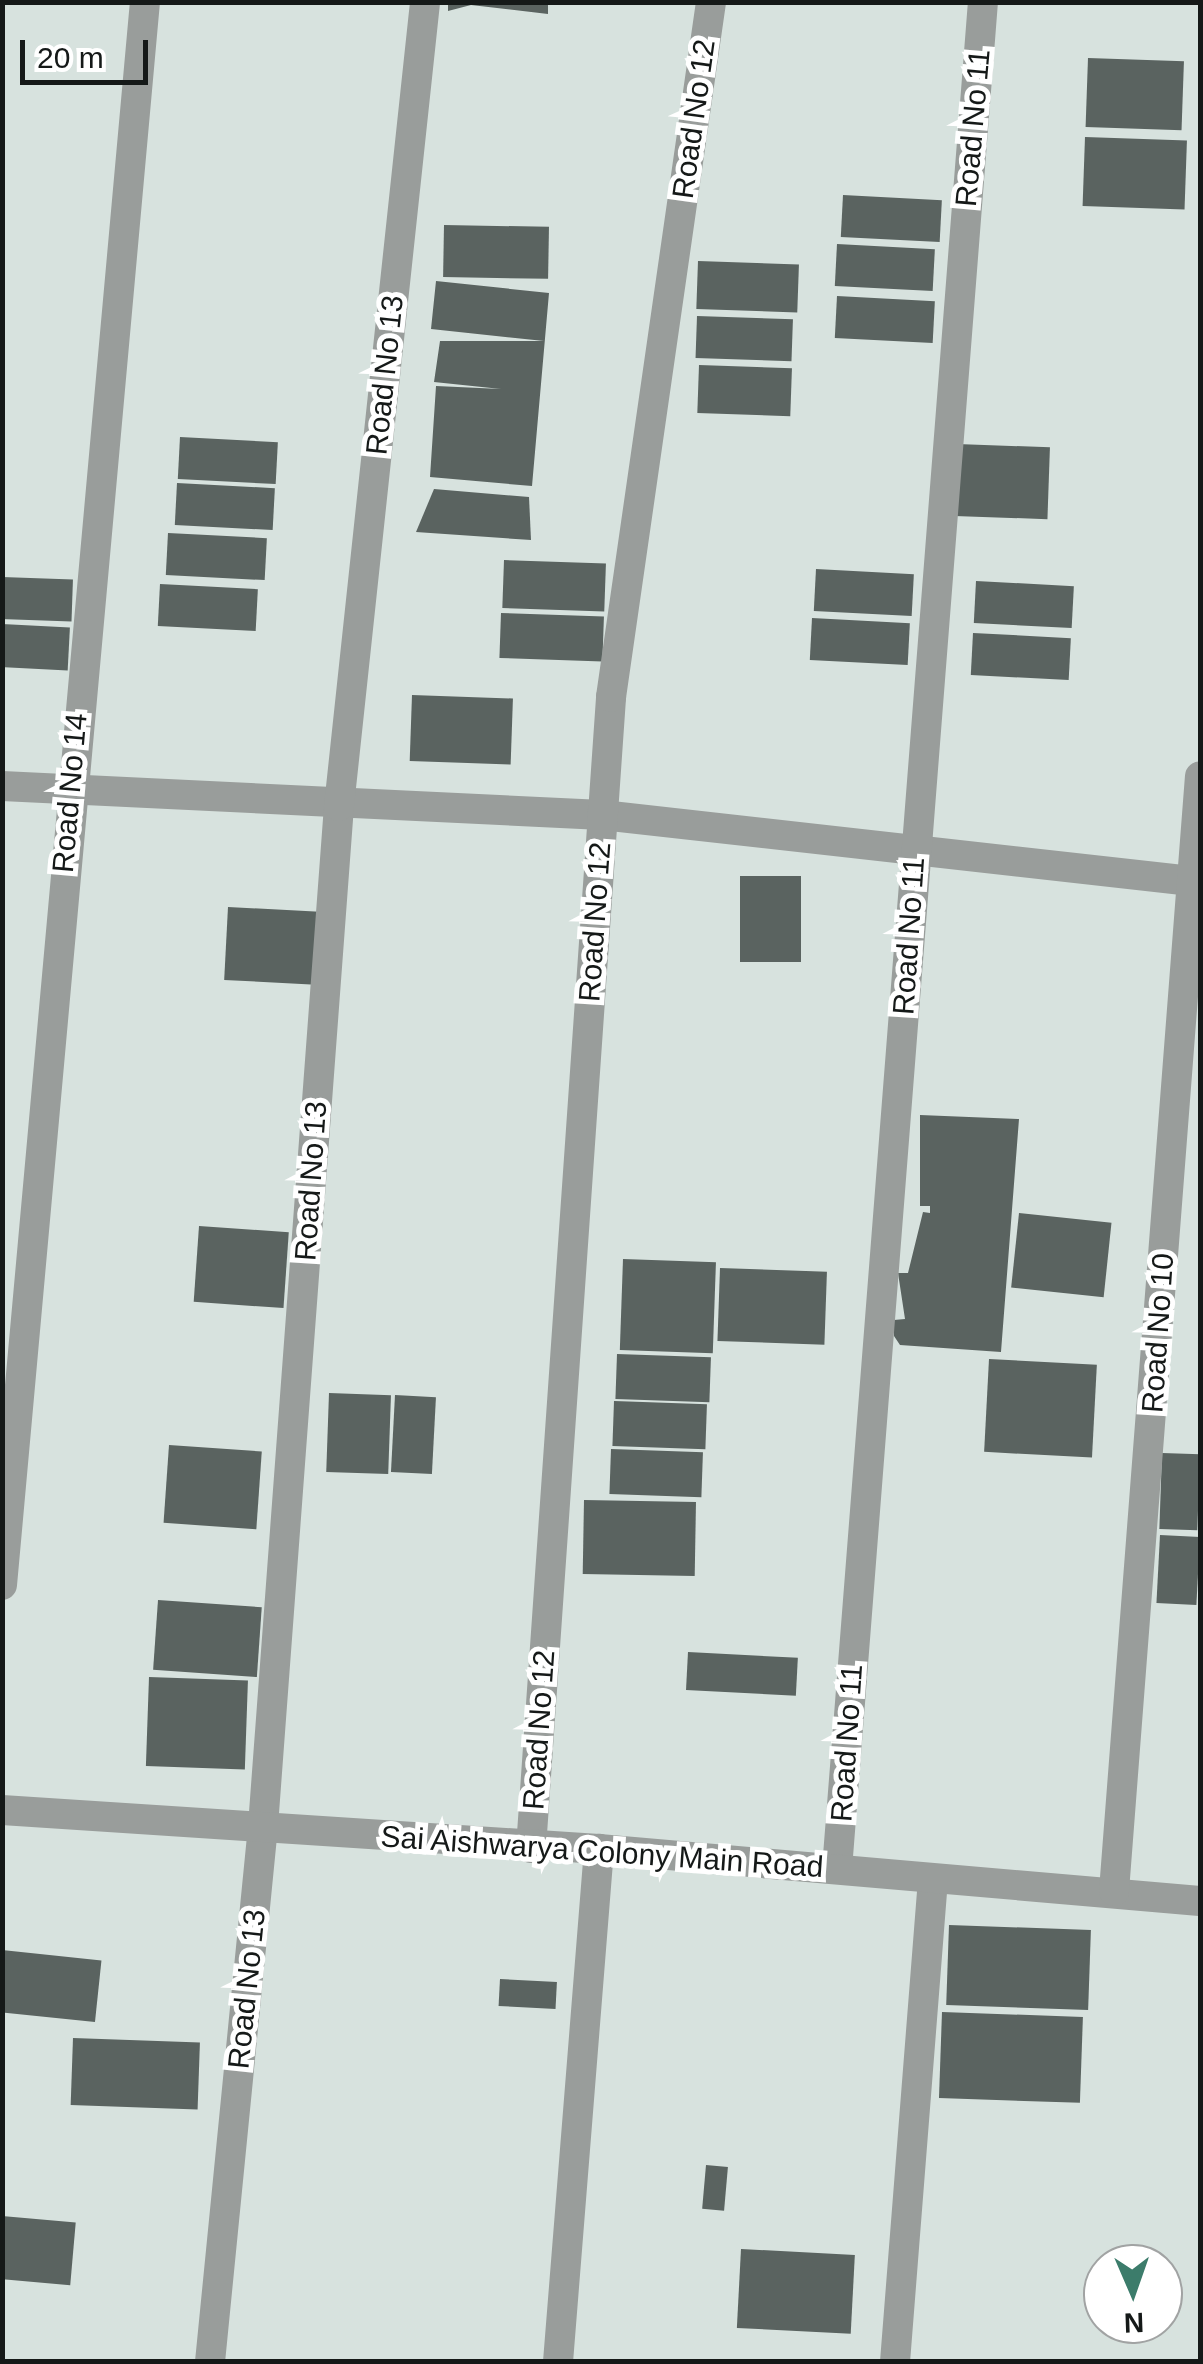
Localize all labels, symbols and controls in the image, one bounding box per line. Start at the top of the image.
scale bar [25,20,152,82]
street label: Road No 12 [665,37,723,201]
text: 20 m [37,41,104,74]
street label: Road No 11 [948,48,998,208]
street label: Road No 13 [359,294,411,456]
street label: Road No 14 [45,712,95,874]
street label: Road No 12 [571,841,619,1003]
street label: Road No 11 [886,856,932,1016]
street label: Road No 13 [287,1100,335,1262]
street label: Road No 10 [1134,1252,1182,1414]
street label: Road No 12 [515,1649,563,1811]
street label: Road No 11 [824,1663,870,1823]
street label: Sai Aishwarya Colony Main Road [379,1819,825,1885]
street label: Road No 13 [221,1908,273,2070]
north arrow [1083,2244,1183,2344]
text: N [1123,2307,1145,2338]

